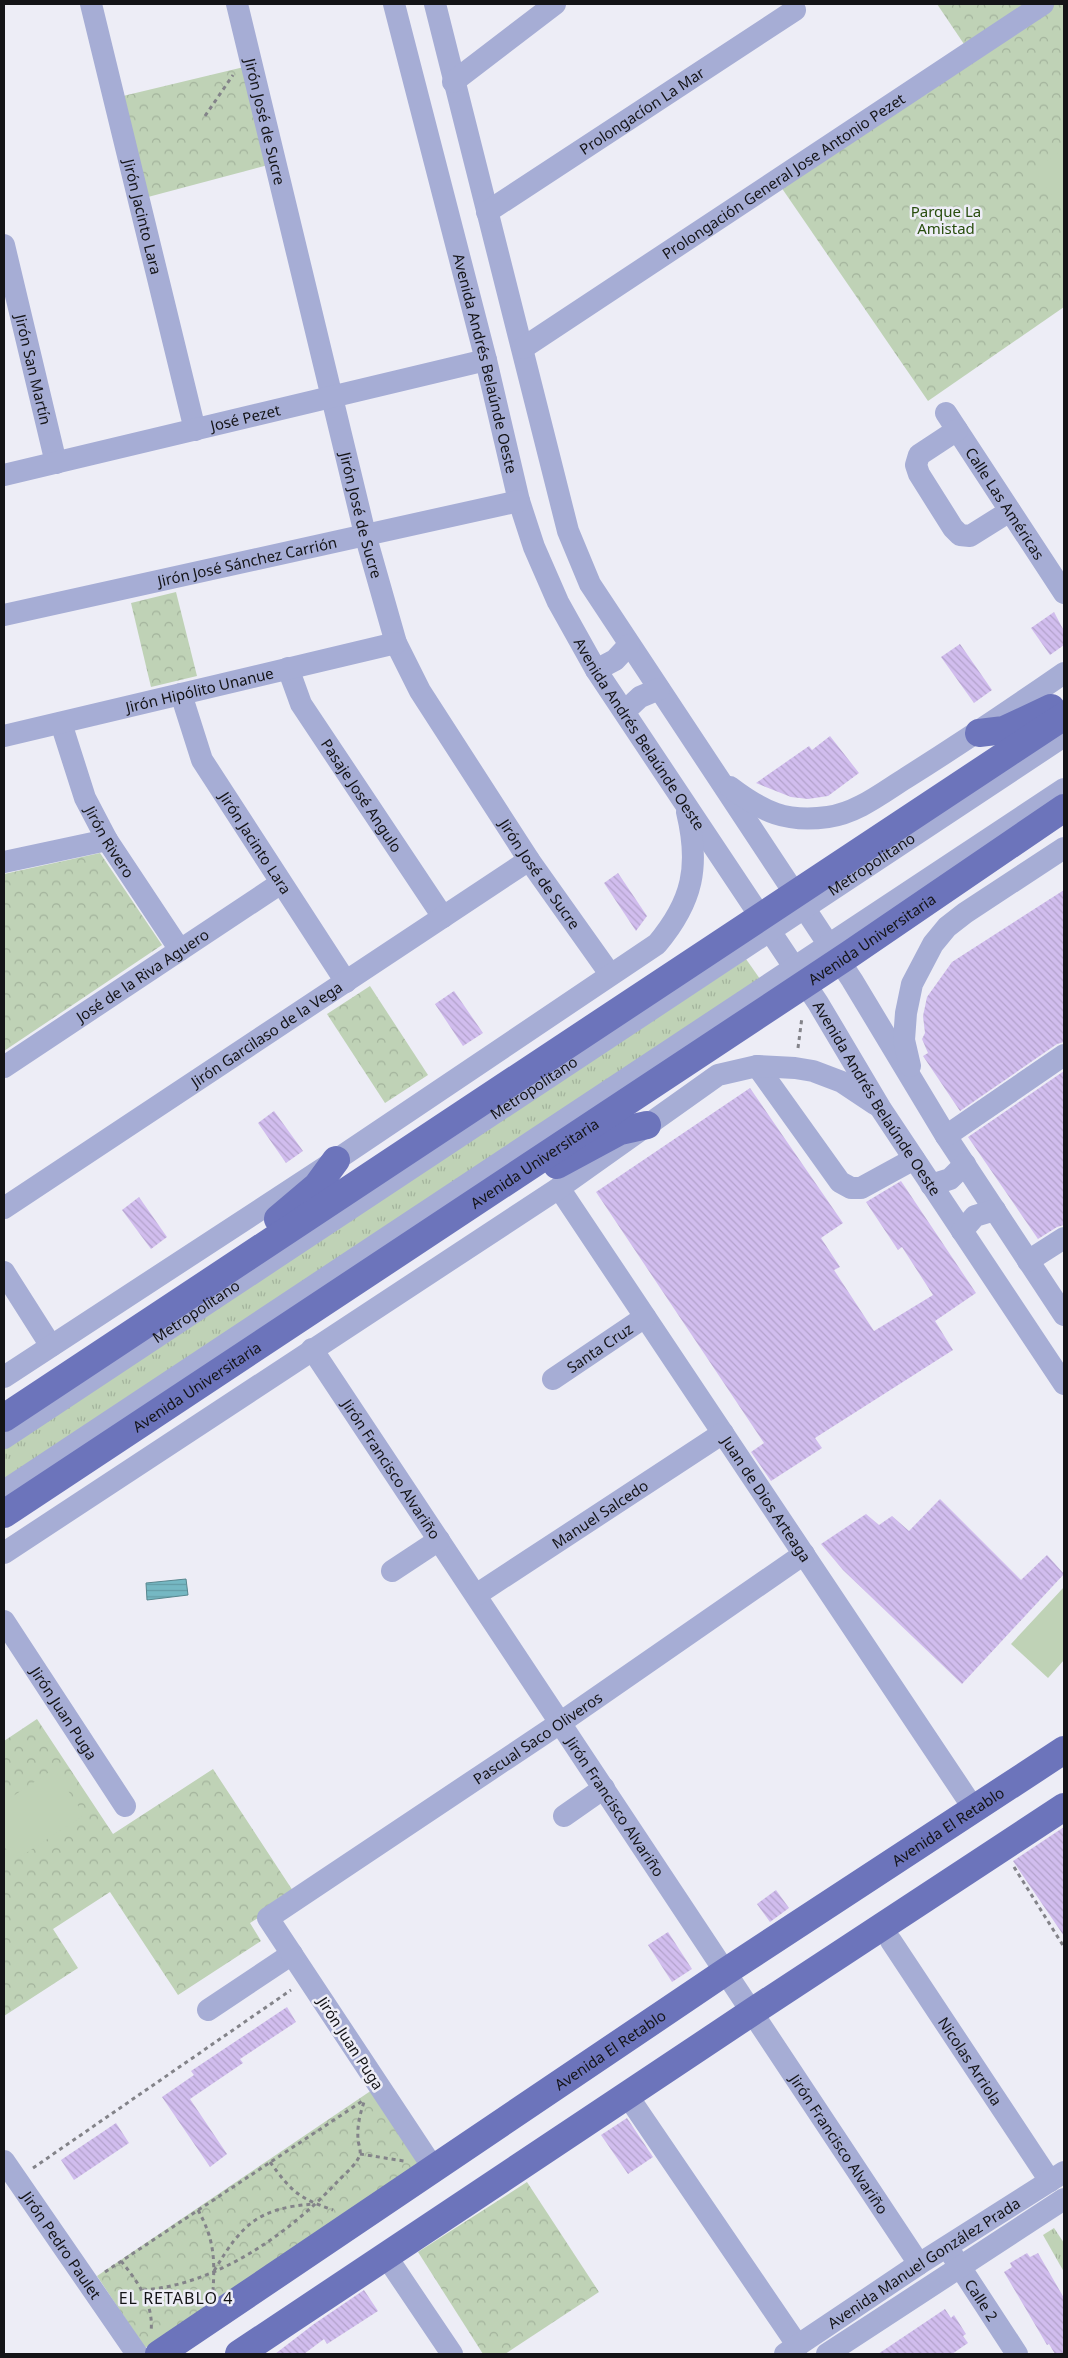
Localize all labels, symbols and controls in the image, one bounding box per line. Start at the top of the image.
street label: Jirón José de Sucre [240,54,290,187]
street label: Prolongacíon La Mar [575,62,708,159]
street label: Prolongación General Jose Antonio Pezet [658,88,909,263]
street label: Jirón Jacinto Lara [119,155,167,276]
park label: Parque La Amistad [911,201,981,238]
street label: Avenida Andrés Belaúnde Oeste [449,251,522,476]
street label: Jirón San Martín [10,310,57,427]
street label: José Pezet [206,399,283,436]
street label: Calle Las Américas [961,443,1049,563]
street label: Jirón José de Sucre [335,448,387,581]
street label: Jirón José Sánchez Carrión [154,532,339,591]
street label: Avenida Andrés Belaúnde Oeste [570,634,710,834]
street label: Jirón Hipólito Unanue [122,662,276,717]
street label: Pasaje José Angulo [317,735,407,856]
street label: Jirón Jacinto Lara [214,786,296,898]
street label: Jirón Rivero [80,800,139,881]
street label: Jirón José de Sucre [494,813,585,933]
street label: Metropolitano [824,828,919,900]
street label: Avenida Universitaria [804,888,940,989]
street label: José de la Riva Aguero [70,924,212,1028]
street label: Jirón Garcilaso de la Vega [185,977,346,1092]
street label: Avenida Andrés Belaúnde Oeste [809,997,946,1199]
street label: Metropolitano [486,1051,581,1124]
street label: Avenida Universitaria [466,1113,602,1213]
street label: Metropolitano [148,1275,243,1347]
street label: Santa Cruz [562,1318,636,1377]
street label: Avenida Universitaria [128,1337,265,1436]
street label: Jirón Francisco Alvariño [337,1393,445,1543]
street label: Juan de Dios Arteaga [716,1430,816,1566]
street label: Manuel Salcedo [548,1475,652,1553]
street label: Jirón Juan Puga [25,1661,102,1763]
street label: Pascual Saco Oliveros [469,1687,606,1789]
street label: Jirón Francisco Alvariño [561,1731,669,1880]
street label: Avenida El Retablo [888,1782,1008,1870]
street label: Jirón Juan Puga [312,1991,389,2093]
street label: Avenida El Retablo [550,2005,670,2094]
street label: Nicolas Arriola [934,2013,1007,2109]
street label: Jirón Francisco Alvariño [785,2068,893,2218]
street label: Jirón Pedro Paulet [17,2186,106,2303]
street label: Avenida Manuel González Prada [823,2193,1024,2333]
street label: Calle 2 [961,2275,1003,2325]
district label: EL RETABLO 4 [119,2287,233,2309]

